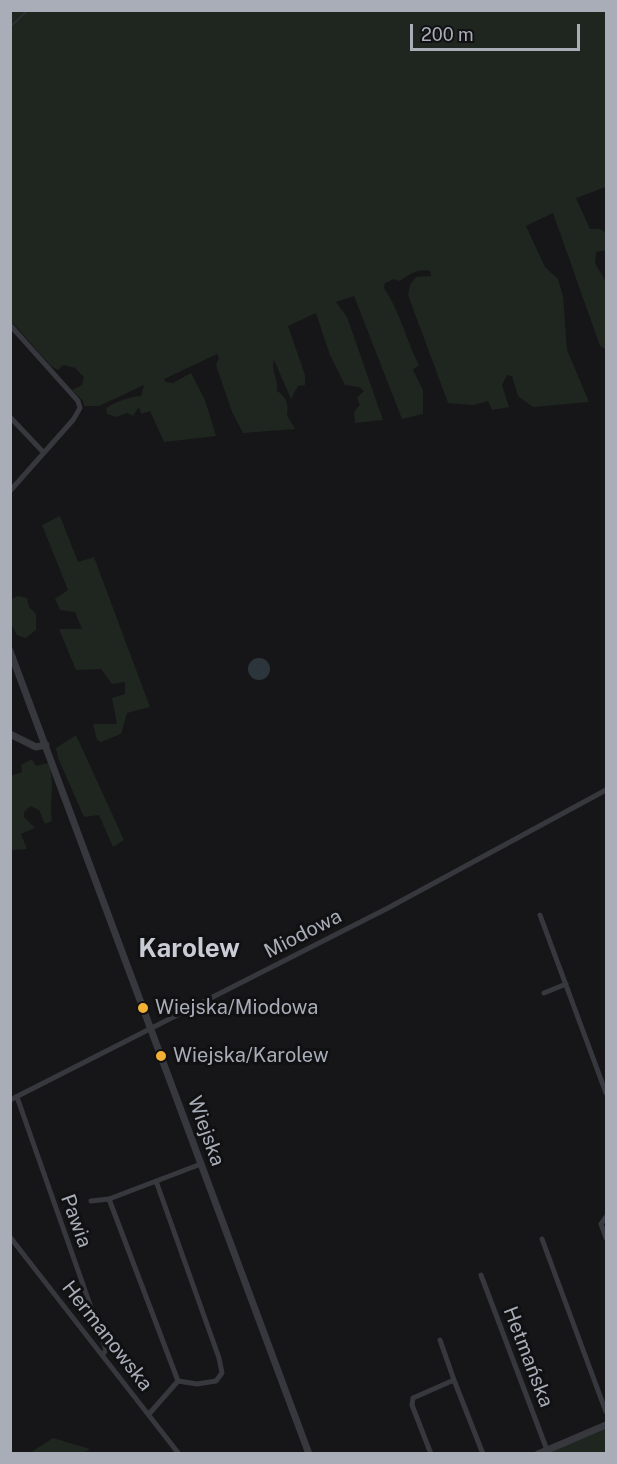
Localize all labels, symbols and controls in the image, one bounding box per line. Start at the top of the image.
scale bar [413,12,582,50]
text: 200 m [421,24,474,45]
street label: Miodowa [260,904,346,964]
district label: Karolew [138,933,240,965]
place label: Wiejska/Miodowa [155,996,318,1020]
marker: Wiejska/Miodowa [136,1001,150,1015]
place label: Wiejska/Karolew [173,1044,329,1068]
marker: Wiejska/Karolew [154,1049,168,1063]
street label: Wiejska [182,1093,230,1169]
street label: Pawia [55,1191,97,1251]
street label: Hermanowska [57,1276,157,1396]
street label: Hetmańska [498,1303,558,1411]

